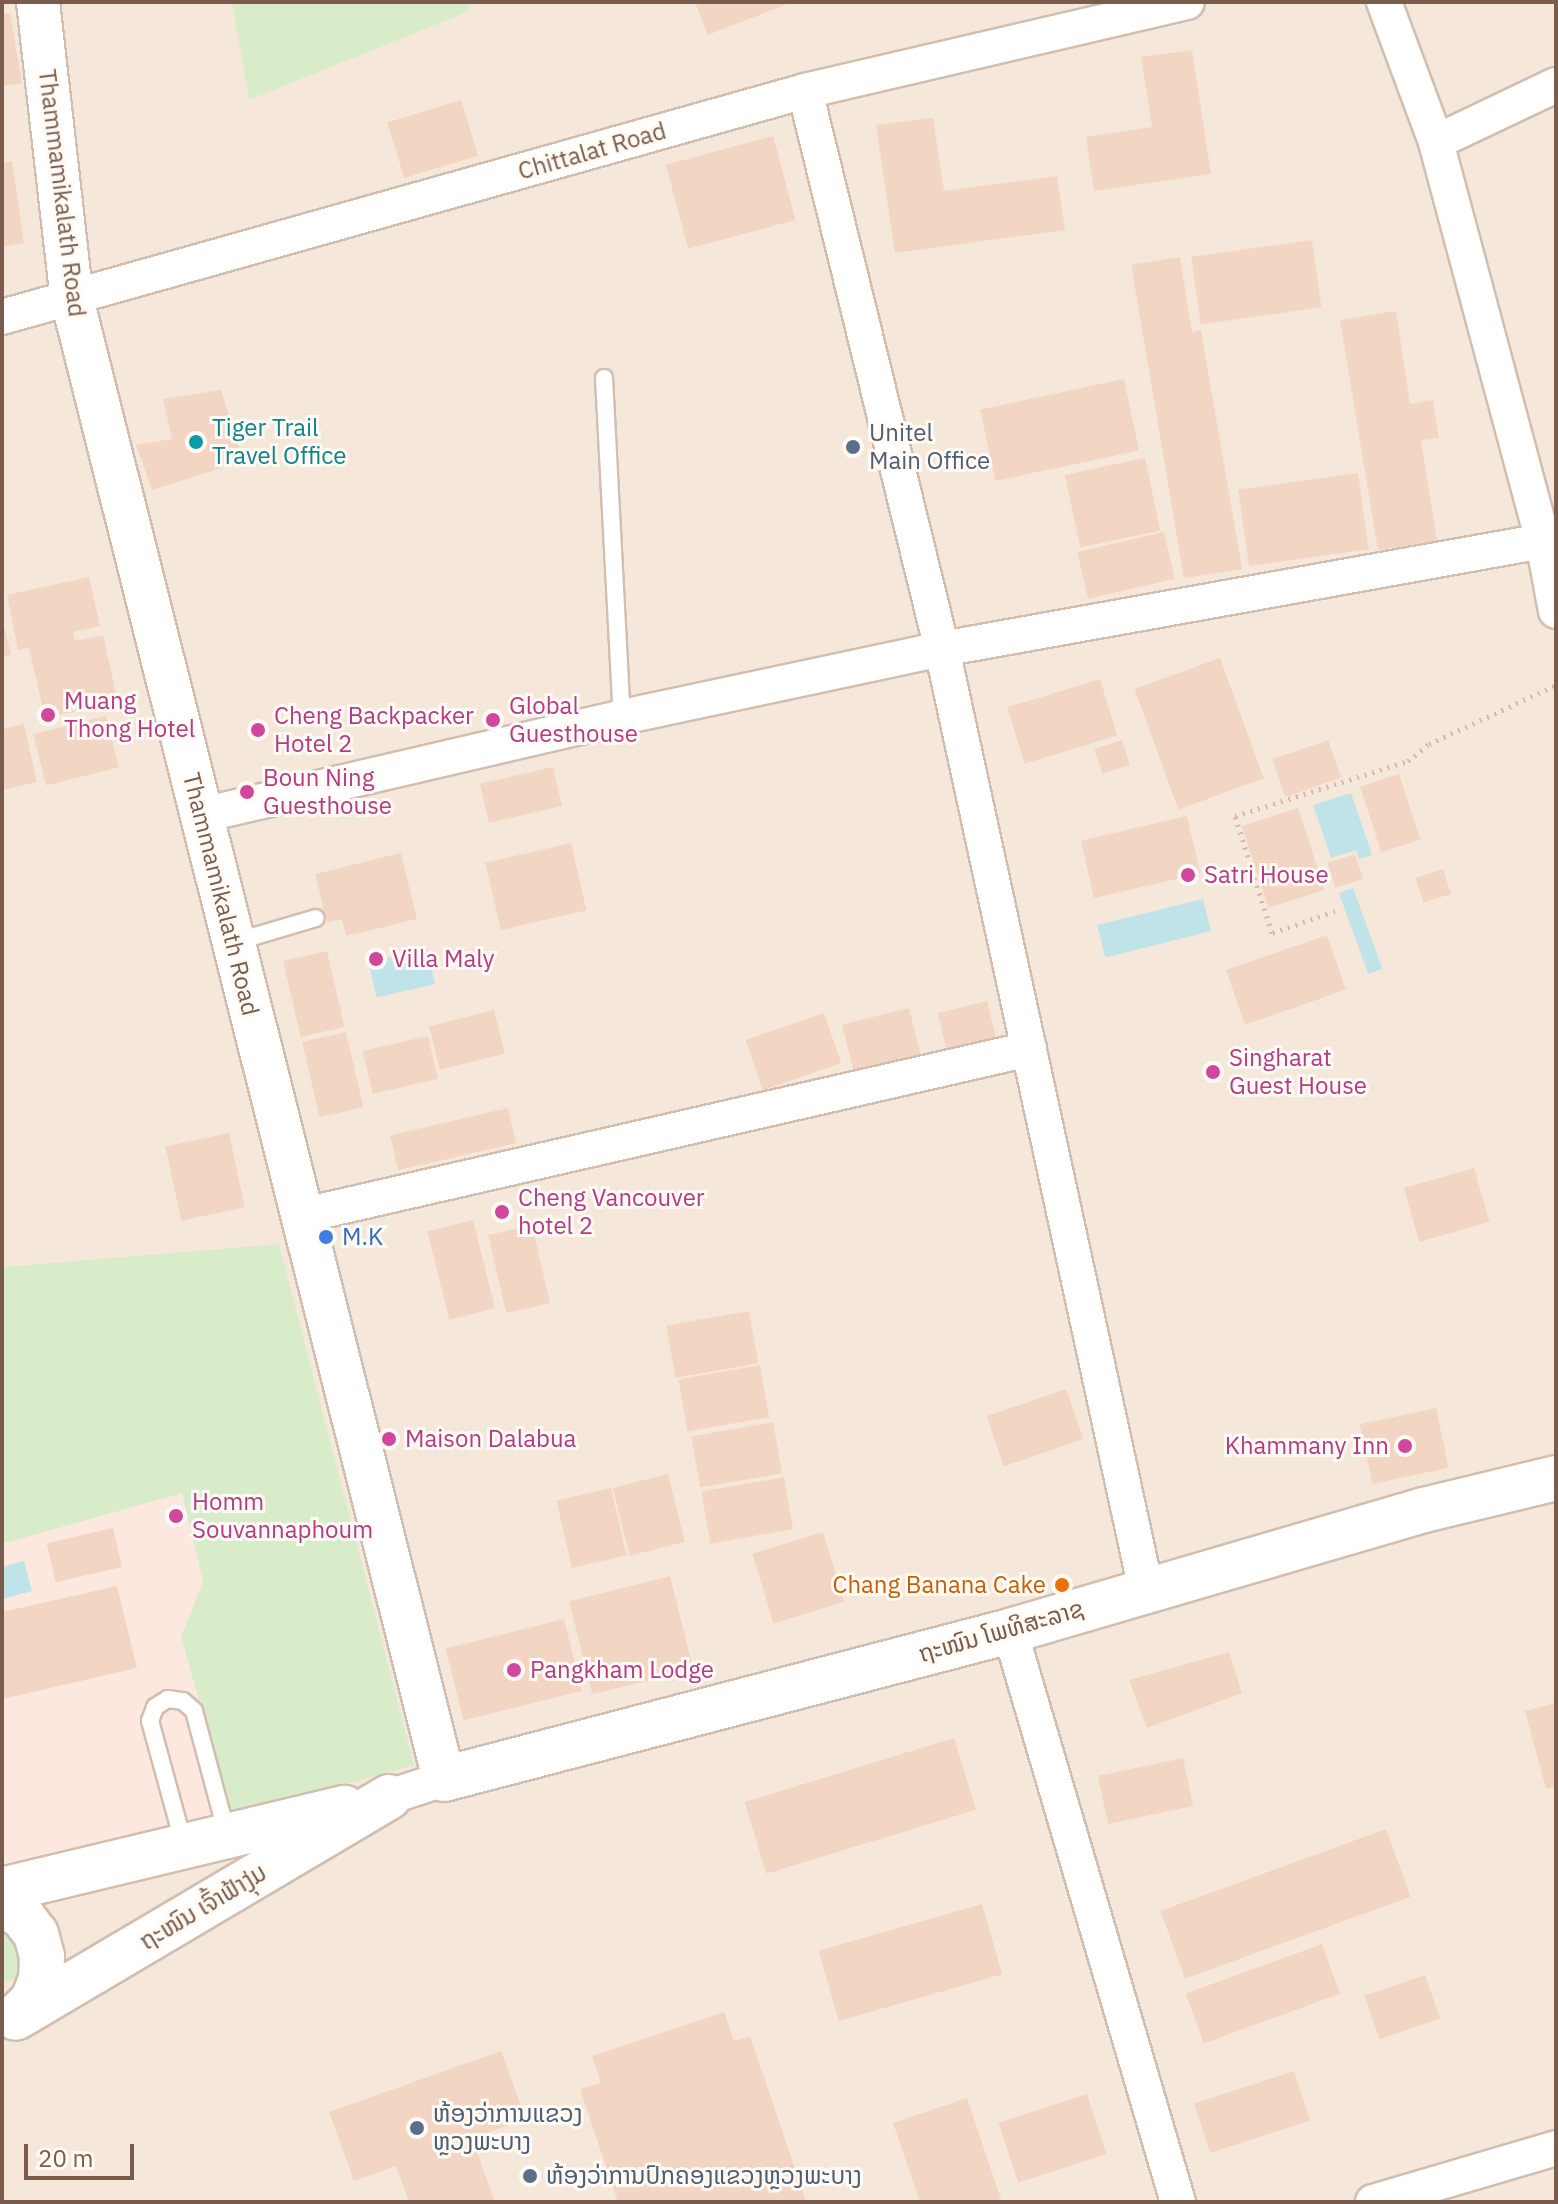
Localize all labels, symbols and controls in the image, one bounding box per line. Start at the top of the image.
street label: Thammamikalath Road [33,67,91,319]
street label: Chittalat Road [515,116,669,186]
place label: Tiger Trail Travel Office [212,414,346,470]
place label: Unitel Main Office [869,419,990,475]
marker: Tiger Trail Travel Office [187,433,205,451]
marker: Unitel Main Office [844,438,862,456]
place label: Muang Thong Hotel [64,687,195,743]
place label: Global Guesthouse [509,692,638,748]
place label: Cheng Backpacker Hotel 2 [274,702,474,758]
marker: Muang Thong Hotel [39,706,57,724]
marker: Global Guesthouse [484,711,502,729]
marker: Cheng Backpacker Hotel 2 [249,721,267,739]
place label: Boun Ning Guesthouse [263,764,392,820]
street label: Thammamikalath Road [177,770,265,1018]
marker: Boun Ning Guesthouse [238,783,256,801]
place label: Satri House [1204,861,1329,889]
marker: Satri House [1179,866,1197,884]
place label: Villa Maly [392,945,495,973]
marker: Villa Maly [367,950,385,968]
place label: Singharat Guest House [1229,1044,1367,1100]
marker: Singharat Guest House [1204,1063,1222,1081]
place label: Cheng Vancouver hotel 2 [518,1184,705,1240]
marker: Cheng Vancouver hotel 2 [493,1203,511,1221]
place label: M.K [342,1223,383,1251]
marker: M.K [317,1228,335,1246]
place label: Maison Dalabua [405,1425,576,1453]
marker: Maison Dalabua [380,1430,398,1448]
place label: Khammany Inn [1225,1432,1389,1460]
marker: Khammany Inn [1396,1437,1414,1455]
place label: Homm Souvannaphoum [192,1488,373,1544]
marker: Homm Souvannaphoum [167,1507,185,1525]
place label: Chang Banana Cake [832,1571,1046,1599]
marker: Chang Banana Cake [1053,1576,1071,1594]
street label: ຖະໜົນ ໂພທິສະລາຊ [915,1594,1087,1668]
place label: Pangkham Lodge [530,1656,714,1684]
marker: Pangkham Lodge [505,1661,523,1679]
street label: ຖະໜົນ ເຈົ້າຟ້າງຸ່ມ [134,1858,272,1956]
place label: ຫ້ອງວ່າການແຂວງ ຫຼວງພະບາງ [433,2100,583,2156]
marker: ຫ້ອງວ່າການແຂວງ ຫຼວງພະບາງ [408,2119,426,2137]
scale bar [28,2128,138,2178]
text: 20 m [38,2142,93,2174]
place label: ຫ້ອງວ່າການປົກຄອງແຂວງຫຼວງພະບາງ [546,2162,862,2190]
marker: ຫ້ອງວ່າການປົກຄອງແຂວງຫຼວງພະບາງ [521,2167,539,2185]

